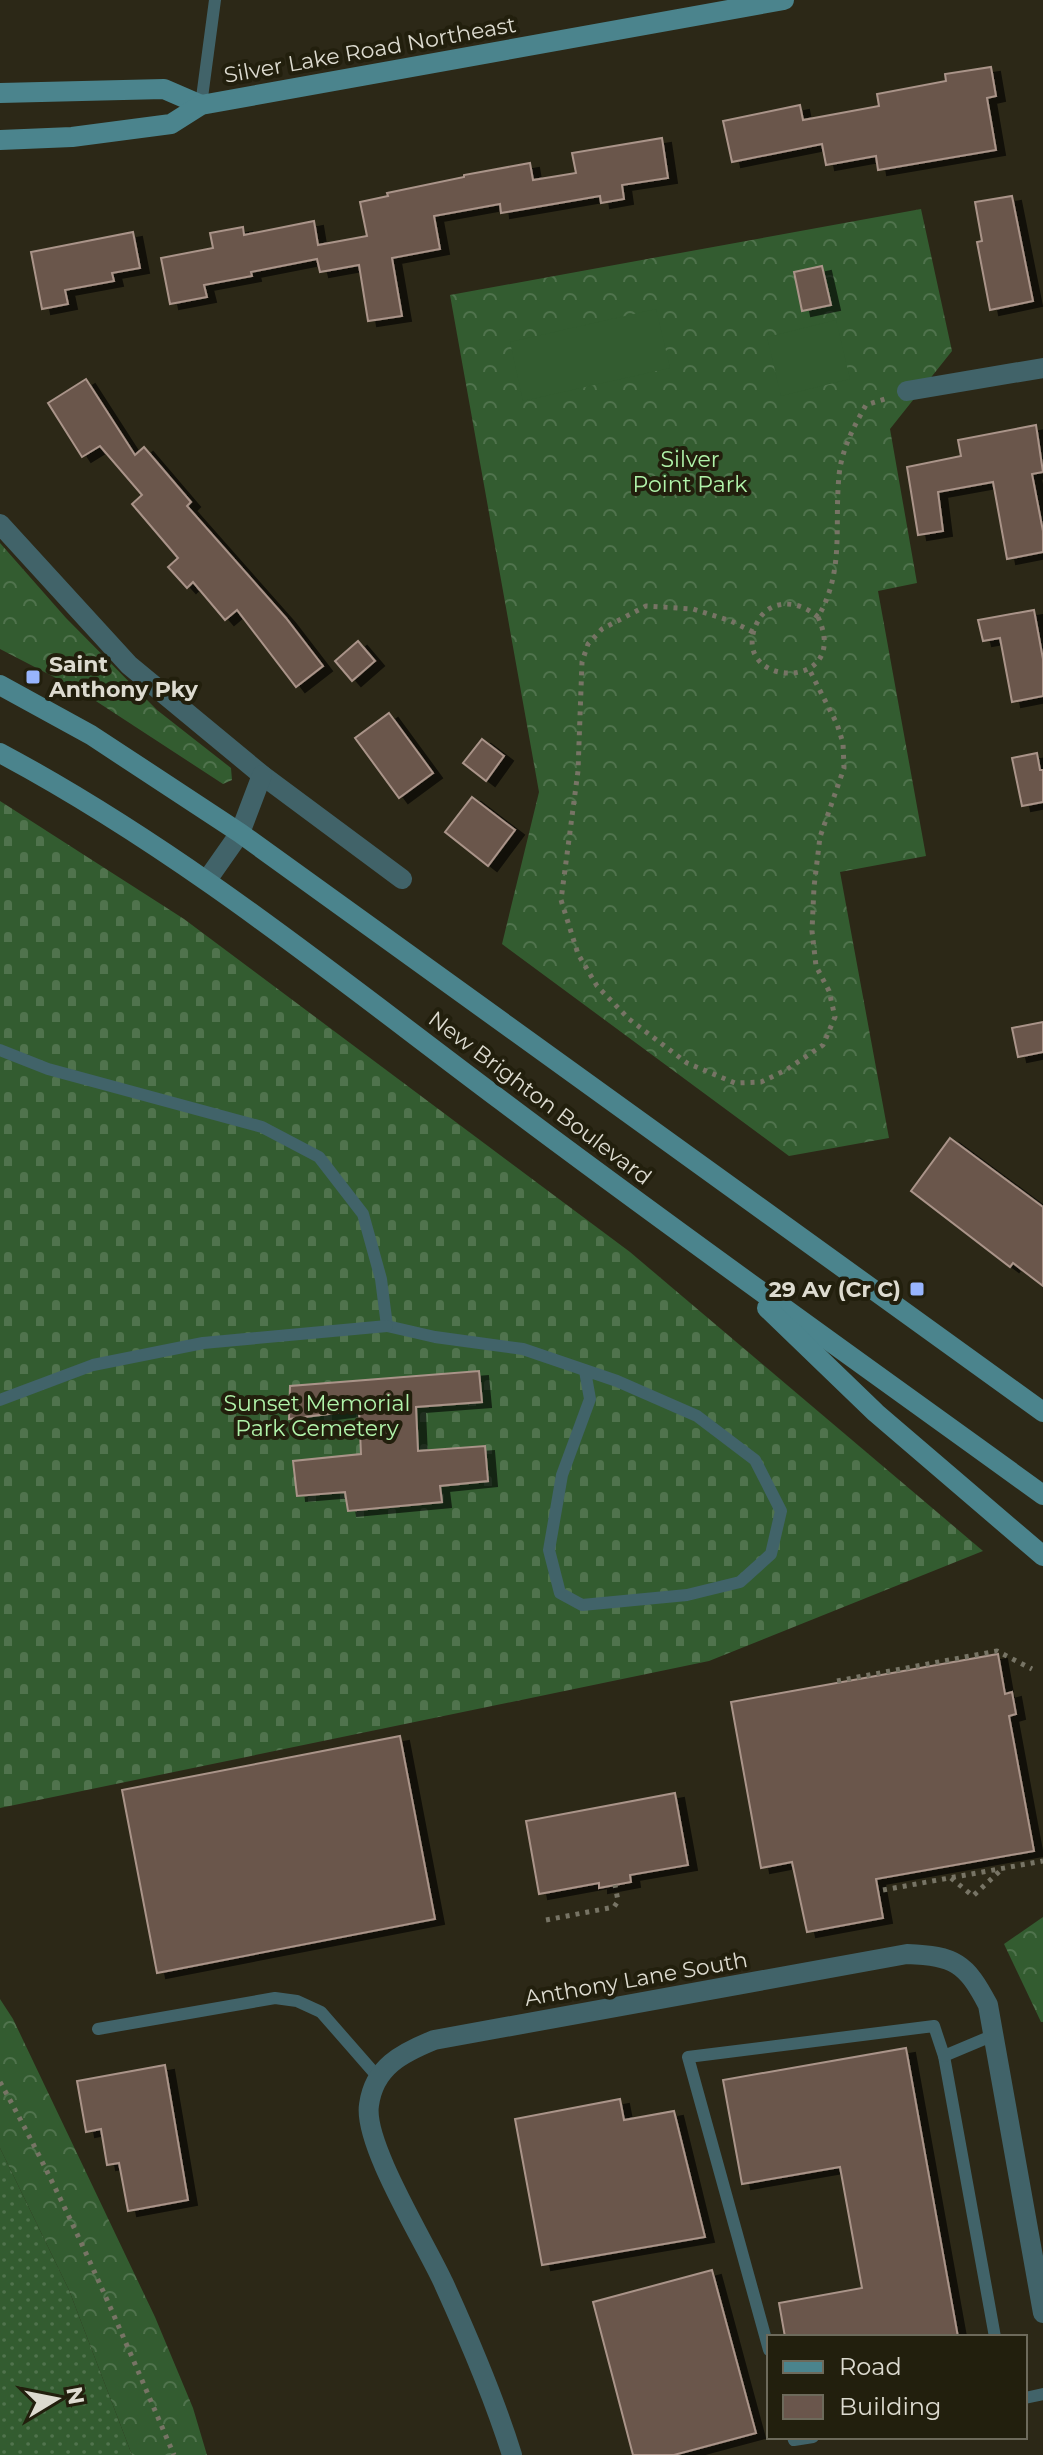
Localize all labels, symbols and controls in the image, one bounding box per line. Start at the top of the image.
street label: Silver Lake Road Northeast [222,11,518,89]
park label: Silver Point Park [632,446,748,498]
place label: Saint Anthony Pky [48,651,199,703]
marker: Saint Anthony Pky [24,668,42,686]
street label: New Brighton Boulevard [423,1005,657,1191]
place label: 29 Av (Cr C) [769,1276,901,1303]
marker: 29 Av (Cr C) [908,1280,926,1298]
park label: Sunset Memorial Park Cemetery [224,1390,410,1442]
street label: Anthony Lane South [522,1946,750,2012]
legend [767,2335,1027,2439]
text: Road [839,2352,902,2381]
north arrow [16,2359,96,2439]
text: N [60,2385,90,2407]
text: Building [839,2392,942,2421]

